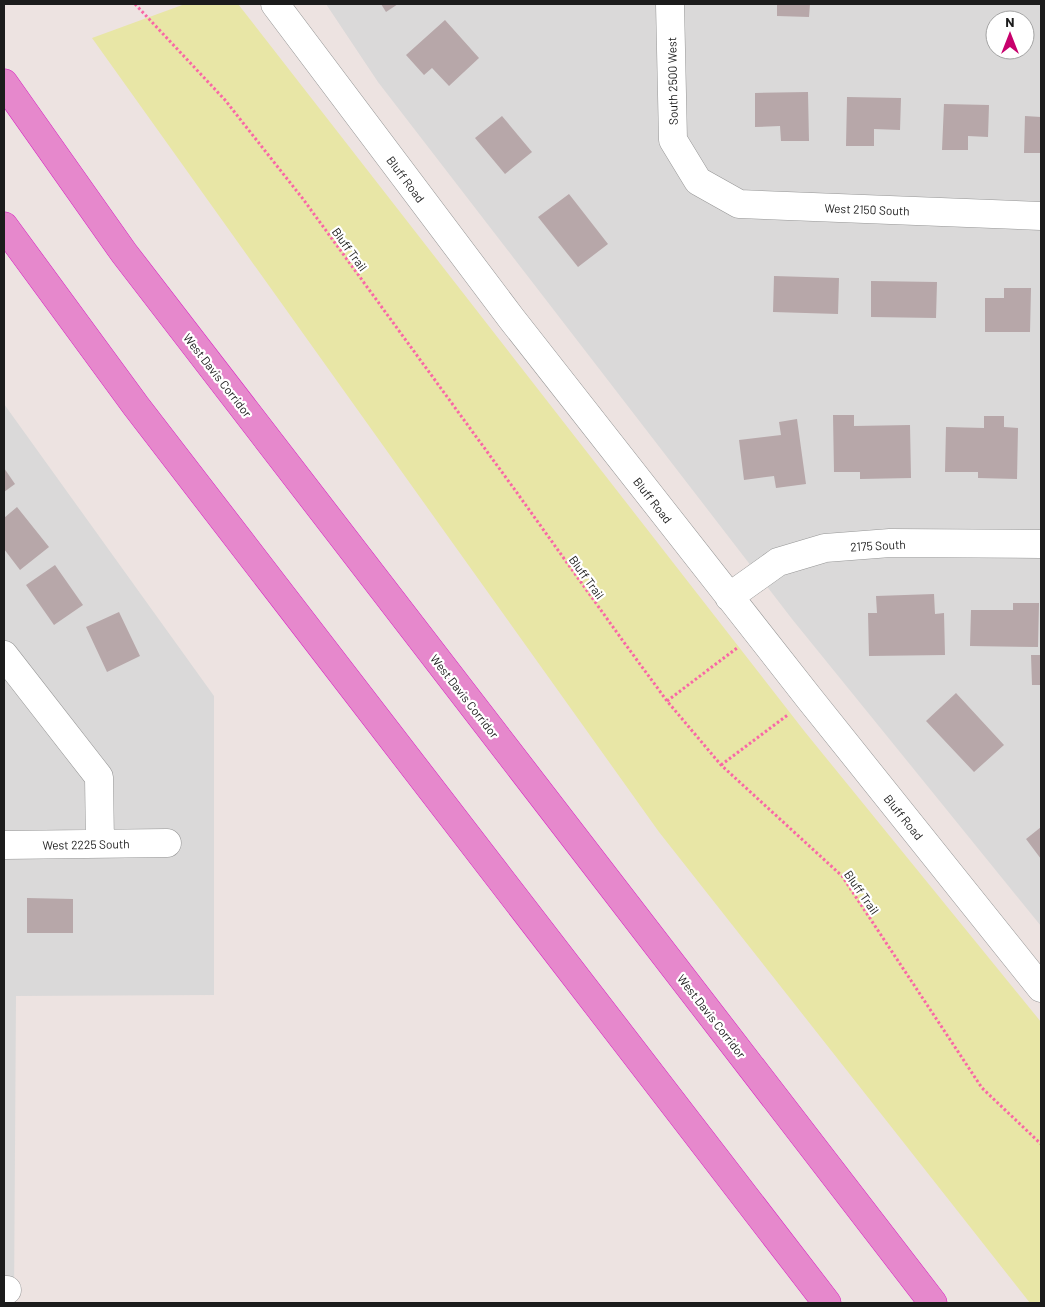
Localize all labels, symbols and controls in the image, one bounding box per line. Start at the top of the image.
north arrow [985,10,1035,60]
text: N [1005,13,1015,30]
street label: South 2500 West [664,37,680,125]
street label: Bluff Road [384,153,428,205]
street label: West 2150 South [824,201,910,217]
street label: Bluff Trail [330,225,370,273]
street label: West Davis Corridor [181,330,255,420]
street label: Bluff Road [631,474,675,526]
street label: 2175 South [850,537,906,553]
street label: Bluff Trail [567,553,607,601]
street label: West Davis Corridor [428,651,502,741]
street label: Bluff Road [882,792,926,842]
street label: West 2225 South [42,836,130,852]
street label: Bluff Trail [842,867,882,917]
street label: West Davis Corridor [675,971,749,1061]

